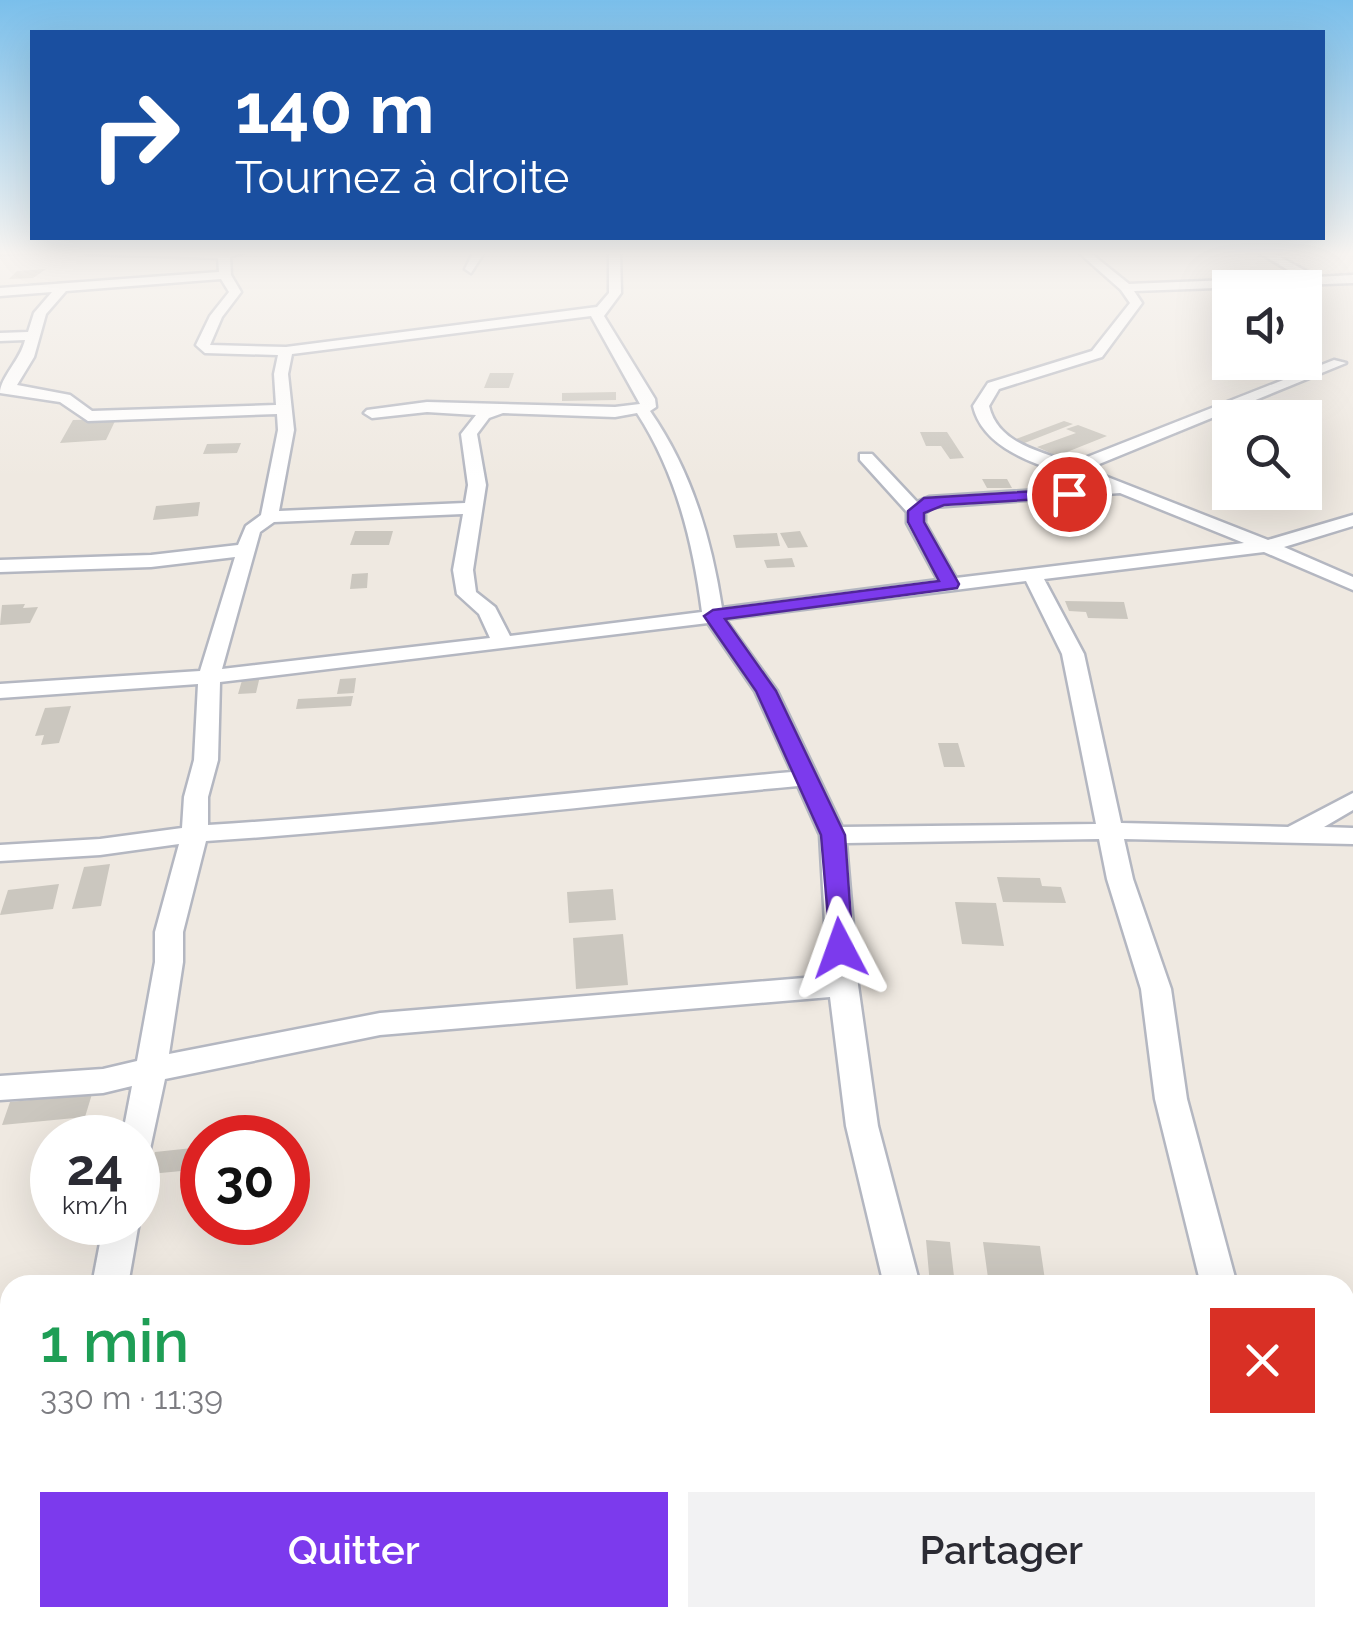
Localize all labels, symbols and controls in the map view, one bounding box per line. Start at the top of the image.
text: 140 m [235,67,435,149]
icon: right [70,70,200,200]
text: Tournez à droite [235,151,569,204]
map controls [1212,270,1322,510]
button: sound [1212,270,1322,380]
button: search [1212,400,1322,510]
pin [1027,452,1112,537]
icon: arrive [1042,467,1097,522]
position arrow [788,896,892,1000]
speed limit sign: 30 [180,1115,310,1245]
text: 24 [67,1138,123,1197]
text: km/h [62,1190,128,1220]
text: 1 min [40,1306,189,1376]
button: close [1210,1308,1315,1413]
text: 330 m · 11:39 [40,1379,223,1416]
button: Quitter [40,1492,668,1607]
button: Partager [688,1492,1315,1607]

